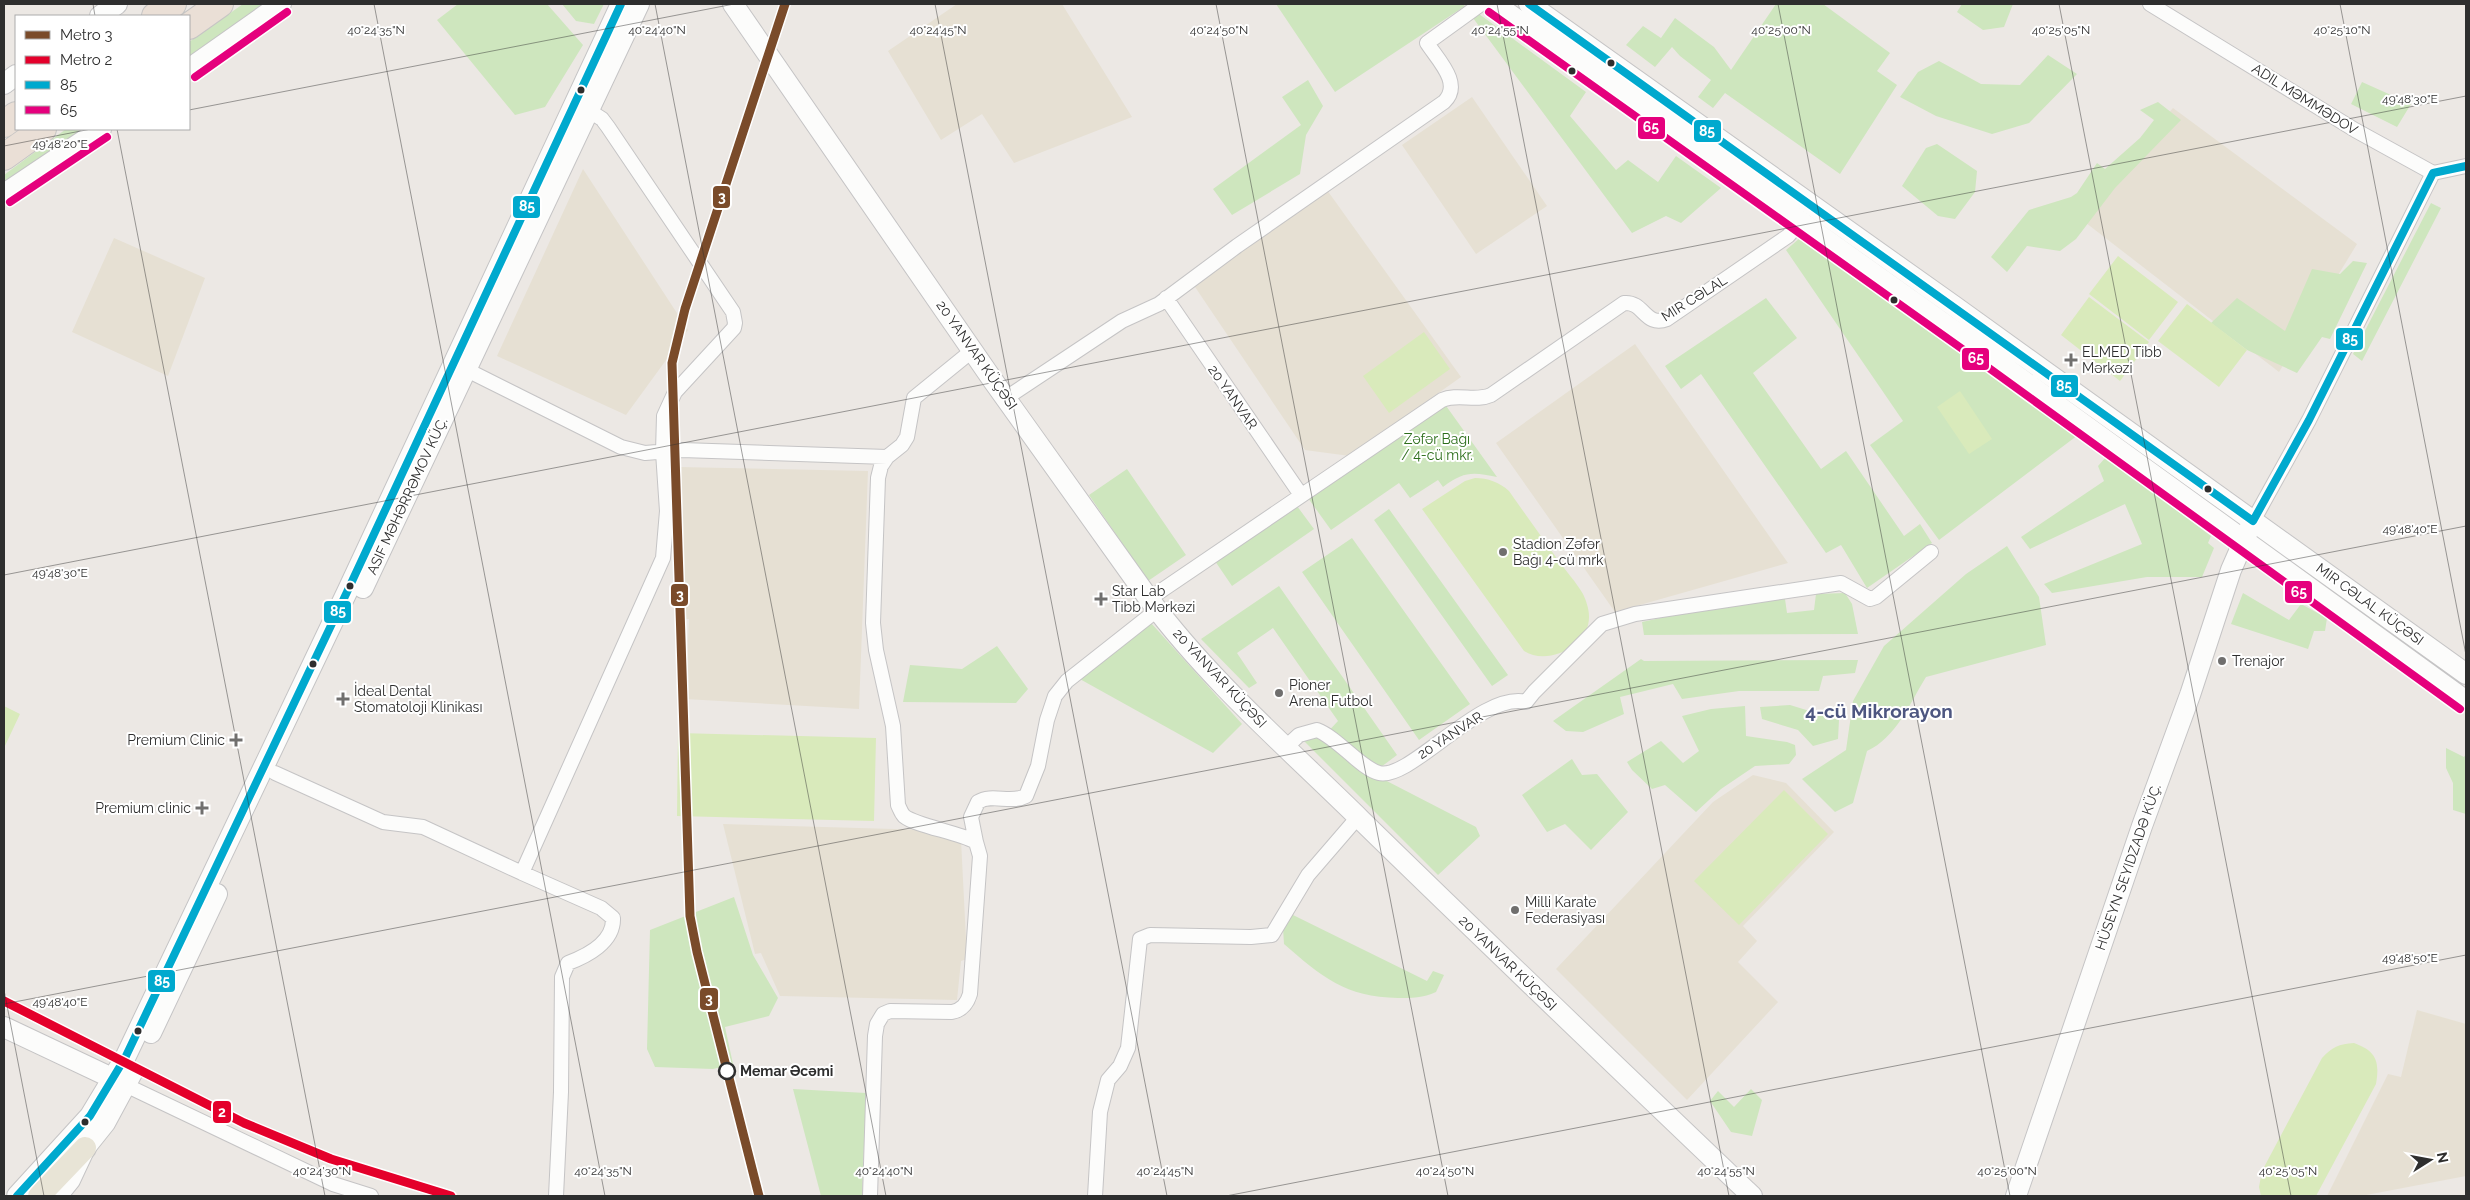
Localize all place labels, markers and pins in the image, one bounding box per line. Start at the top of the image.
unlabelled marker [1606,58,1616,68]
unlabelled marker [1567,66,1577,76]
unlabelled marker [576,85,586,95]
unlabelled marker [1889,295,1899,305]
place label: ELMED Tibb Mərkəzi [2082,344,2162,376]
marker: ELMED Tibb Mərkəzi [2064,353,2078,367]
unlabelled marker [2203,484,2213,494]
place label: Stadion Zəfər Bağı 4-cü mrk [1513,536,1604,568]
marker: Stadion Zəfər Bağı 4-cü mrk [1497,546,1509,558]
unlabelled marker [345,581,355,591]
place label: Star Lab Tibb Mәrkәzi [1112,583,1195,615]
marker: Star Lab Tibb Mәrkәzi [1094,592,1108,606]
place label: Trenajor [2232,653,2284,669]
marker: Trenajor [2216,655,2228,667]
unlabelled marker [308,659,318,669]
place label: Pioner Arena Futbol [1289,677,1372,709]
place label: İdeal Dental Stomatoloji Klinikası [354,681,482,715]
marker: Pioner Arena Futbol [1273,687,1285,699]
marker: İdeal Dental Stomatoloji Klinikası [336,692,350,706]
place label: Premium Clinic [127,732,225,748]
marker: Premium Clinic [229,733,243,747]
place label: Premium clinic [95,800,191,816]
marker: Premium clinic [195,801,209,815]
place label: Milli Karate Federasiyası [1525,894,1605,926]
marker: Milli Karate Federasiyası [1509,904,1521,916]
unlabelled marker [133,1026,143,1036]
marker: Memar Əcəmi [718,1062,736,1080]
place label: Memar Əcəmi [740,1063,833,1079]
unlabelled marker [80,1117,90,1127]

